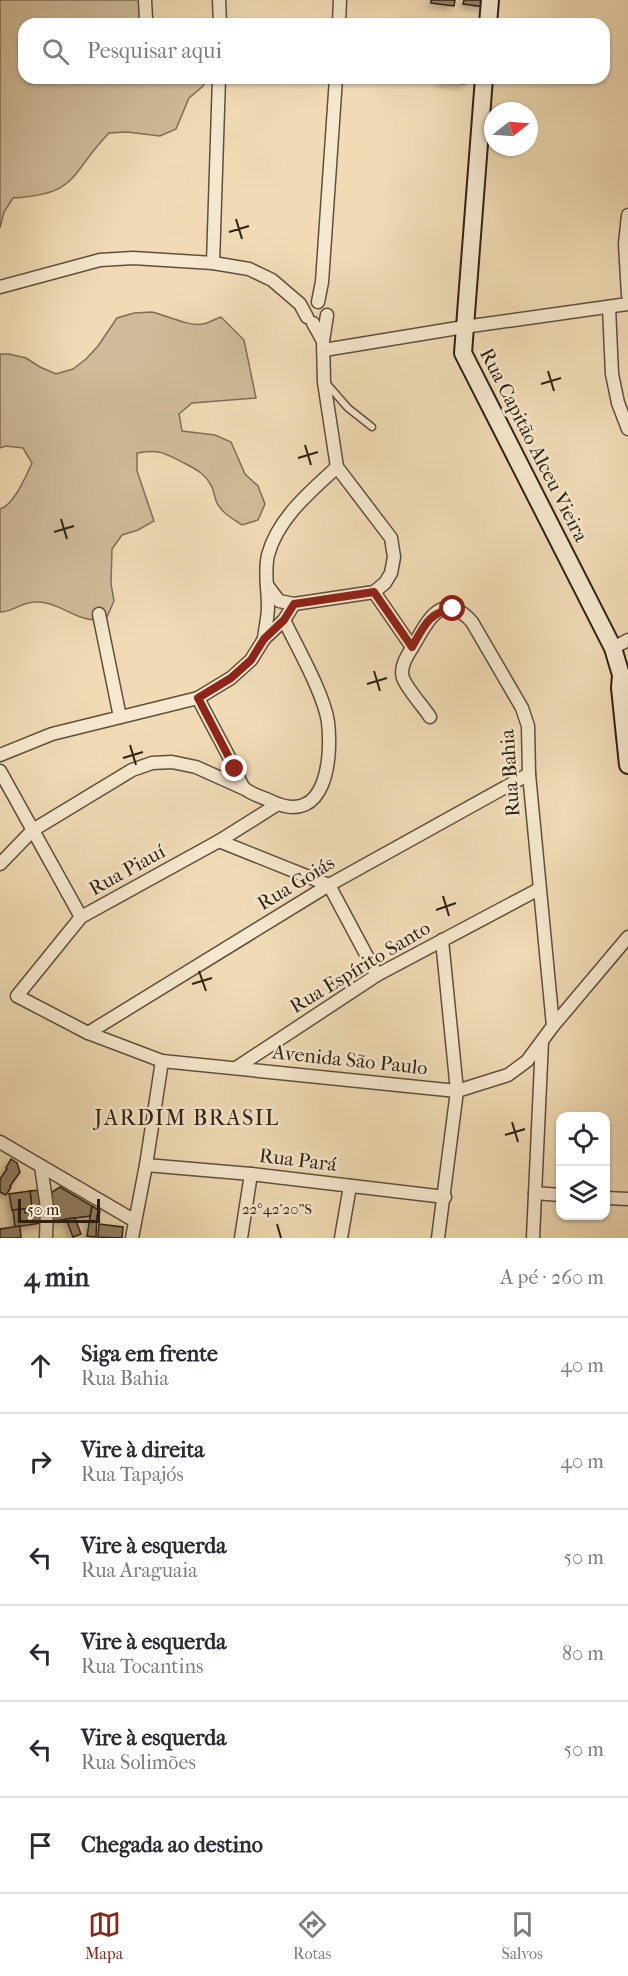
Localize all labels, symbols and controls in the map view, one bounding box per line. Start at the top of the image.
search box [18,18,610,84]
icon: search [39,35,72,68]
text: Pesquisar aqui [87,38,222,64]
north arrow [484,102,538,156]
street label: Rua Capitão Alceu Vieira [475,344,593,546]
route start [439,595,465,621]
street label: Rua Bahia [495,728,525,818]
route end [221,755,247,781]
street label: Rua Piauí [85,839,170,900]
street label: Rua Goiás [253,851,339,915]
street label: Rua Espírito Santo [286,916,434,1018]
street label: Avenida São Paulo [270,1040,429,1080]
district label: JARDIM BRASIL [92,1105,280,1131]
map controls [556,1112,610,1220]
button: locate [556,1112,610,1166]
street label: Rua Pará [258,1144,339,1176]
button: layers [556,1166,610,1220]
scale bar [18,1196,100,1224]
text: 50 m [27,1200,59,1219]
text: 22°42'20"S [242,1200,312,1218]
text: 4 min [24,1262,89,1293]
text: A pé · 260 m [500,1266,604,1289]
text: Siga em frente [81,1341,218,1367]
icon: ahead [24,1349,57,1382]
text: 40 m [560,1354,604,1377]
text: Rua Bahia [81,1367,169,1390]
text: Vire à direita [81,1437,204,1463]
icon: right [24,1445,57,1478]
text: 40 m [560,1450,604,1473]
text: Rua Tapajós [81,1463,184,1486]
text: Vire à esquerda [81,1533,226,1559]
icon: left [24,1541,57,1574]
text: 50 m [563,1546,604,1569]
text: Rua Araguaia [81,1559,198,1582]
text: Vire à esquerda [81,1629,226,1655]
icon: left [24,1637,57,1670]
text: 80 m [562,1642,604,1665]
text: Rua Tocantins [81,1655,203,1678]
text: Vire à esquerda [81,1725,226,1751]
icon: left [24,1733,57,1766]
text: 50 m [563,1738,604,1761]
text: Rua Solimões [81,1751,196,1774]
icon: arrive [24,1829,57,1862]
text: Chegada ao destino [81,1832,263,1858]
tab: Mapa [85,1908,123,1963]
tab: Rotas [293,1908,331,1963]
tab: Salvos [501,1908,543,1963]

